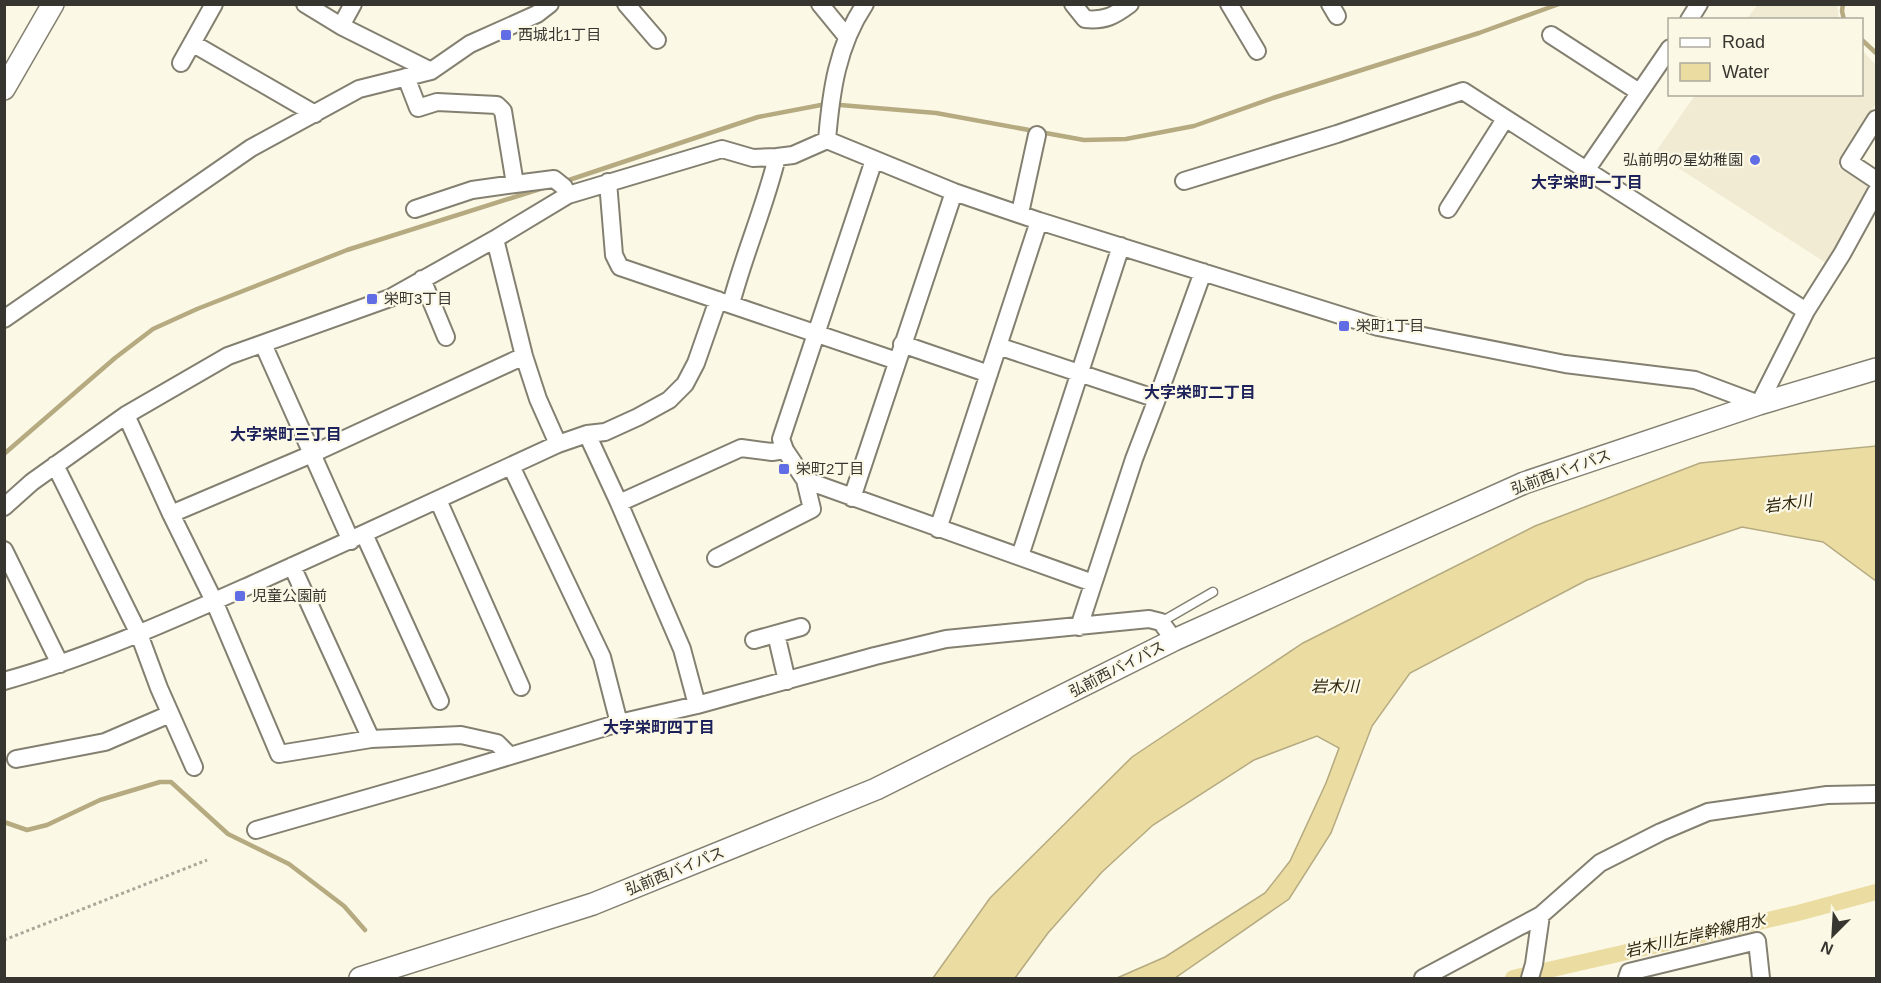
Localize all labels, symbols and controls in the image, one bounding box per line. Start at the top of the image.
legend [1668,18,1863,96]
place label: 西城北1丁目 [518,26,601,43]
marker: 西城北1丁目 [499,28,513,42]
text: Road [1722,32,1765,52]
text: Water [1722,62,1769,82]
place label: 弘前明の星幼稚園 [1623,151,1743,168]
marker: 弘前明の星幼稚園 [1748,153,1762,167]
district label: 大字栄町一丁目 [1531,174,1643,191]
place label: 栄町3丁目 [384,290,452,307]
marker: 栄町3丁目 [365,292,379,306]
place label: 栄町1丁目 [1356,317,1424,334]
marker: 栄町1丁目 [1337,319,1351,333]
district label: 大字栄町二丁目 [1144,384,1256,401]
district label: 大字栄町三丁目 [230,426,342,443]
street label: 弘前西バイパス [1509,446,1613,497]
place label: 栄町2丁目 [796,460,864,477]
marker: 栄町2丁目 [777,462,791,476]
water label: 岩木川 [1763,491,1815,515]
place label: 児童公園前 [252,587,327,604]
marker: 児童公園前 [233,589,247,603]
street label: 弘前西バイパス [1066,637,1167,700]
water label: 岩木川 [1311,678,1361,695]
district label: 大字栄町四丁目 [603,719,715,736]
street label: 弘前西バイパス [623,843,727,898]
north arrow [1803,905,1863,965]
water label: 岩木川左岸幹線用水 [1623,911,1769,960]
text: N [1818,938,1836,958]

